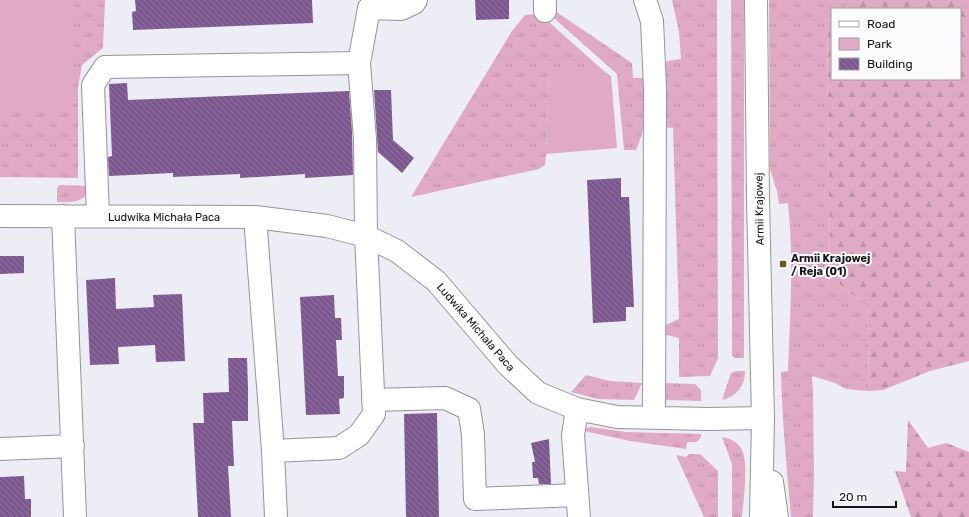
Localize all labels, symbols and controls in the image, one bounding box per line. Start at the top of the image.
legend [831,8,961,80]
text: Road [867,17,895,31]
text: Park [867,37,893,51]
text: Building [867,57,913,71]
street label: Armii Krajowej [752,172,767,246]
street label: Ludwika Michała Paca [108,211,220,224]
place label: Armii Krajowej / Reja (01) [791,252,870,278]
marker: Armii Krajowej / Reja (01) [778,259,788,269]
street label: Ludwika Michała Paca [434,281,517,374]
scale bar [833,483,896,509]
text: 20 m [839,490,867,504]

